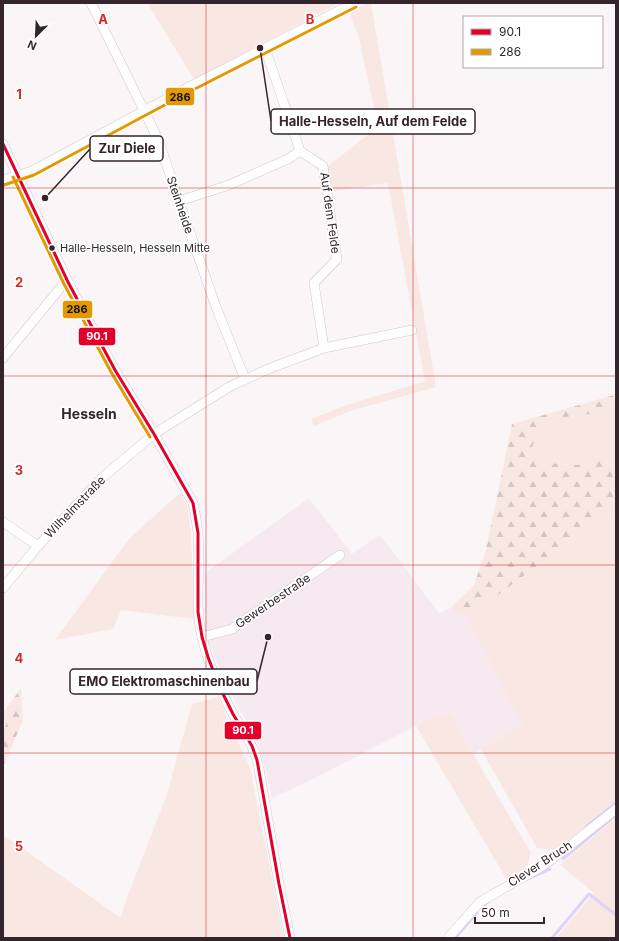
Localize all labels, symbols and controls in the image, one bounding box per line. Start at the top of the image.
text: A [98,11,108,27]
text: B [306,11,315,27]
north arrow [16,16,56,56]
legend [463,16,603,68]
text: 90.1 [499,24,521,39]
text: N [25,37,39,53]
text: 286 [499,44,521,59]
text: 1 [16,86,22,102]
line badge: 286 [165,87,195,106]
text: 286 [169,90,191,104]
callout: Halle-Hesseln, Auf dem Felde [271,109,475,134]
text: Halle-Hesseln, Auf dem Felde [279,113,467,129]
callout: Zur Diele [90,136,163,161]
text: Zur Diele [98,140,156,156]
street label: Auf dem Felde [317,171,344,255]
street label: Steinheide [164,174,197,236]
place label: Halle-Hesseln, Hesseln Mitte [60,241,210,255]
marker: Halle-Hesseln, Hesseln Mitte [47,243,57,253]
text: 2 [15,274,23,290]
line badge: 286 [62,300,93,319]
text: 286 [66,302,88,316]
line badge: 90.1 [78,327,116,346]
text: 90.1 [86,329,108,343]
district label: Hesseln [61,405,117,422]
text: 3 [15,462,23,478]
street label: Wilhelmstraße [41,472,108,541]
street label: Gewerbestraße [232,570,313,631]
text: 4 [15,650,24,666]
callout: EMO Elektromaschinenbau [70,669,257,694]
text: EMO Elektromaschinenbau [78,673,250,689]
line badge: 90.1 [224,721,262,740]
text: 90.1 [232,723,254,737]
street label: Clever Bruch [505,837,575,890]
text: 5 [15,838,23,854]
scale bar [475,899,544,925]
text: 50 m [481,905,510,920]

